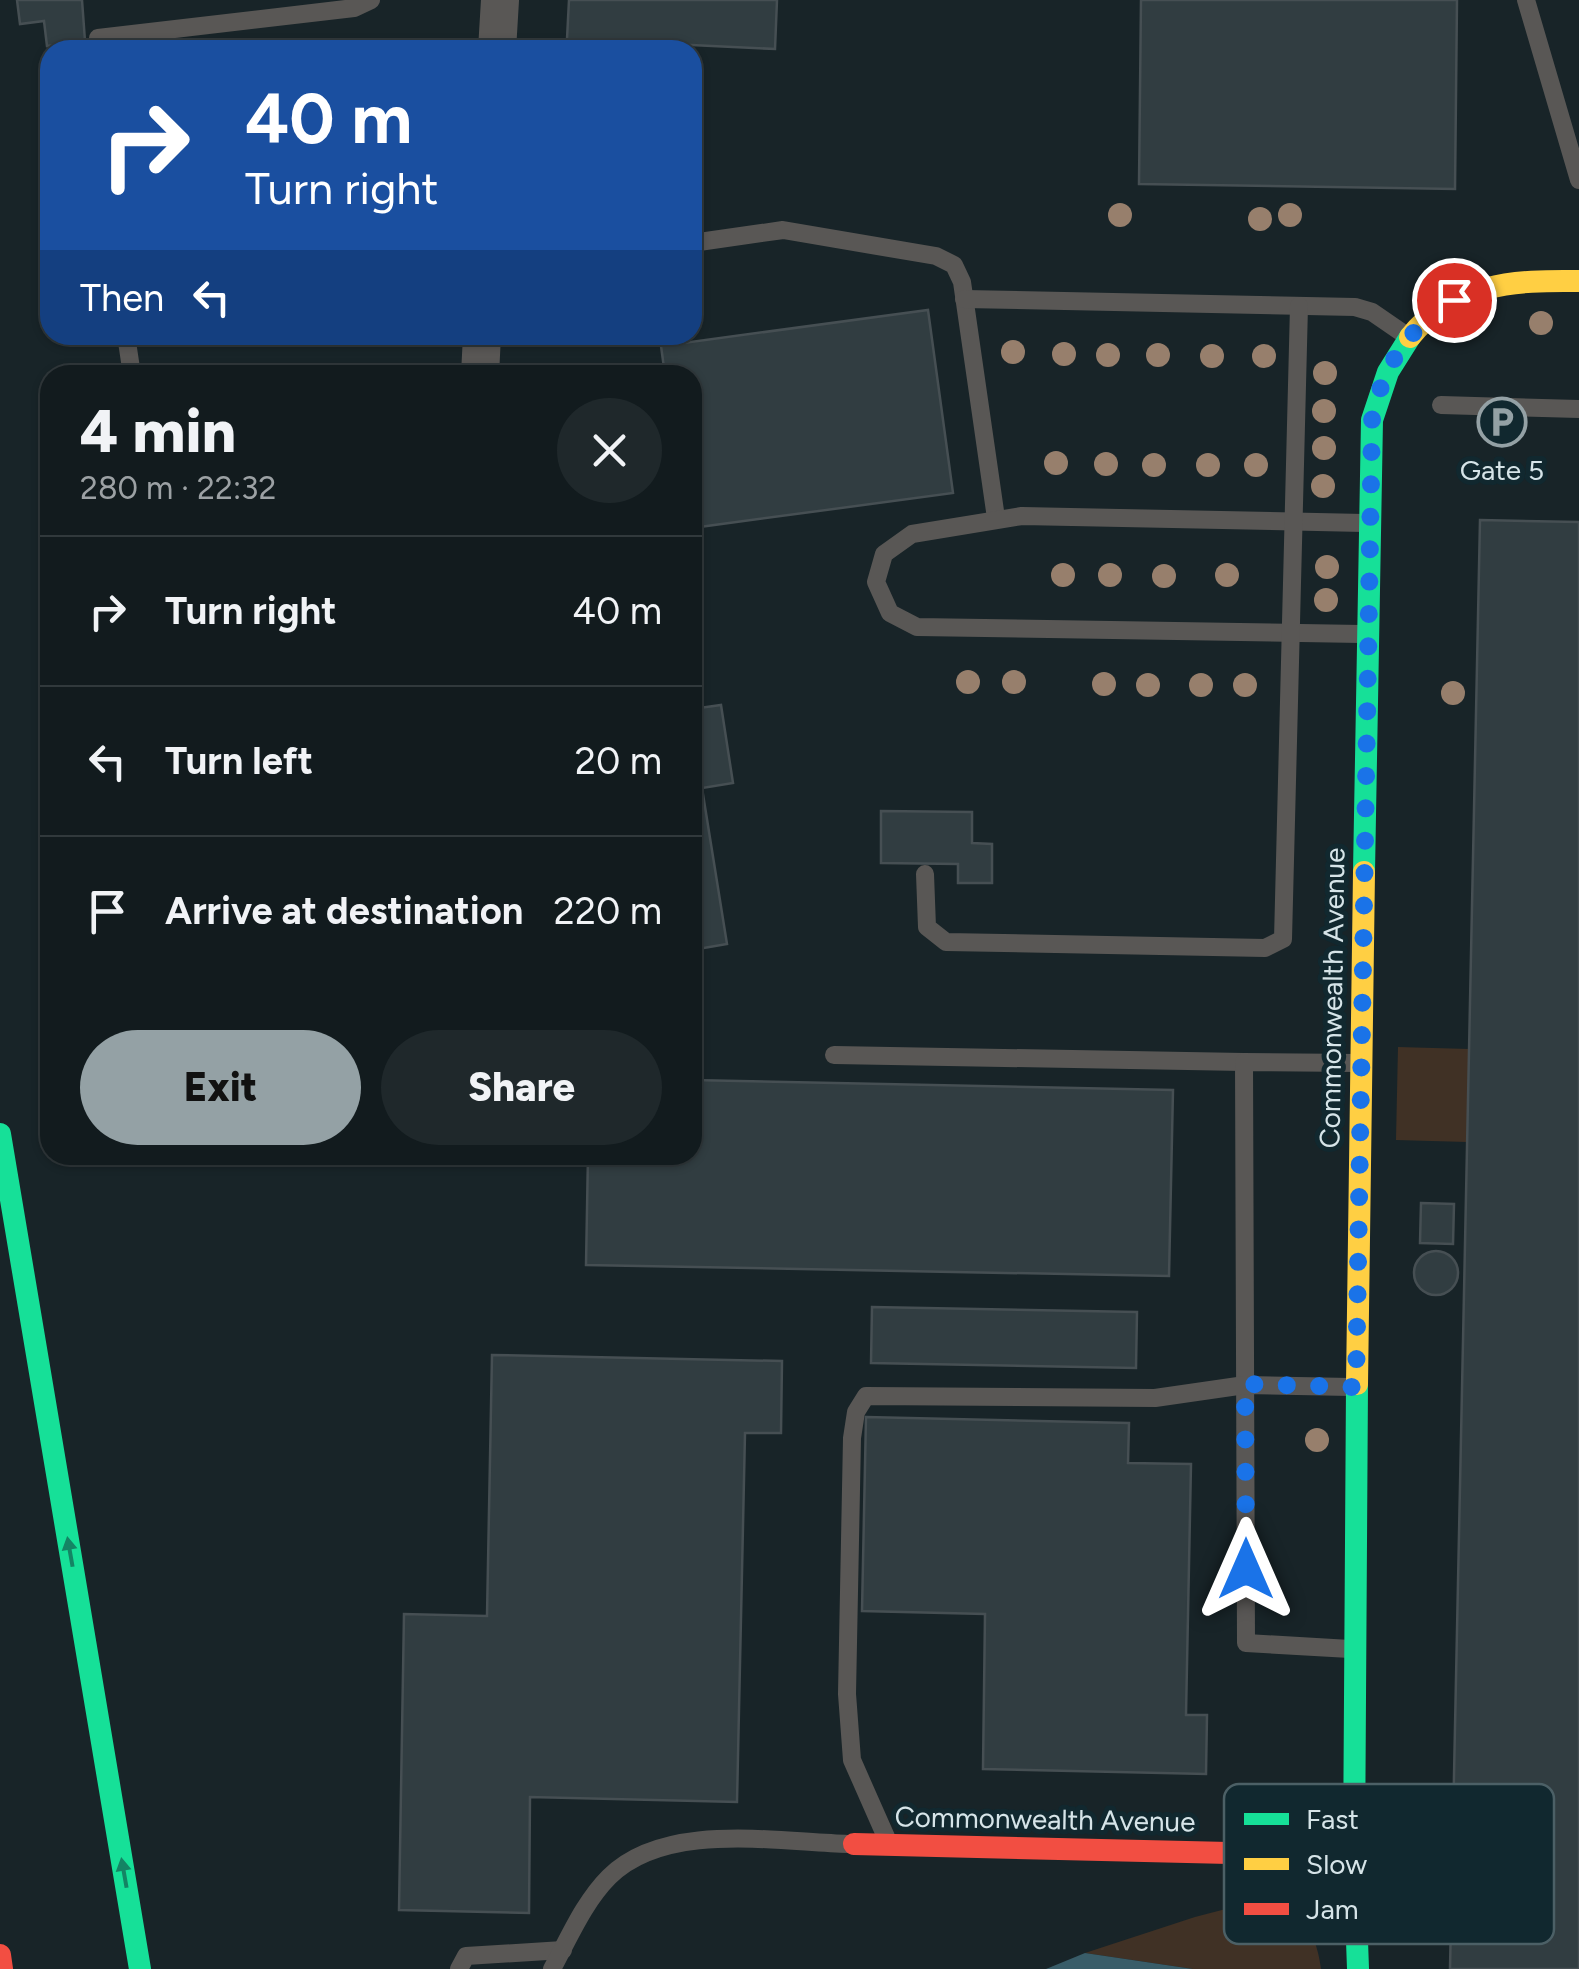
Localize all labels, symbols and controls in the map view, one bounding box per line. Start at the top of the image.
text: 40 m [245,76,412,161]
icon: right [80,80,210,210]
text: Turn right [245,161,438,215]
pin [1412,258,1497,343]
icon: left [184,270,239,325]
icon: arrive [1427,273,1482,328]
text: Then [80,275,164,321]
text: 4 min [80,395,236,467]
parking icon: Gate 5 [1476,396,1528,448]
button: close [557,398,662,503]
place label: Gate 5 [1460,453,1544,487]
text: 280 m · 22:32 [80,469,276,507]
icon: right [80,584,135,639]
text: Turn right [165,588,337,634]
text: 40 m [572,588,662,634]
icon: left [80,734,135,789]
text: Turn left [165,738,313,784]
text: 20 m [575,738,662,784]
street label: Commonwealth Avenue [1312,847,1352,1149]
icon: arrive [80,884,135,939]
text: Arrive at destination [165,888,523,934]
text: 220 m [553,888,662,934]
button: Exit [80,1030,361,1145]
button: Share [381,1030,662,1145]
position arrow [1194,1517,1298,1621]
one-way arrow [62,1536,77,1568]
legend [1224,1784,1554,1944]
street label: Commonwealth Avenue [894,1799,1196,1839]
text: Fast [1306,1802,1359,1836]
text: Slow [1306,1847,1367,1881]
one-way arrow [116,1857,131,1888]
text: Jam [1306,1892,1359,1926]

